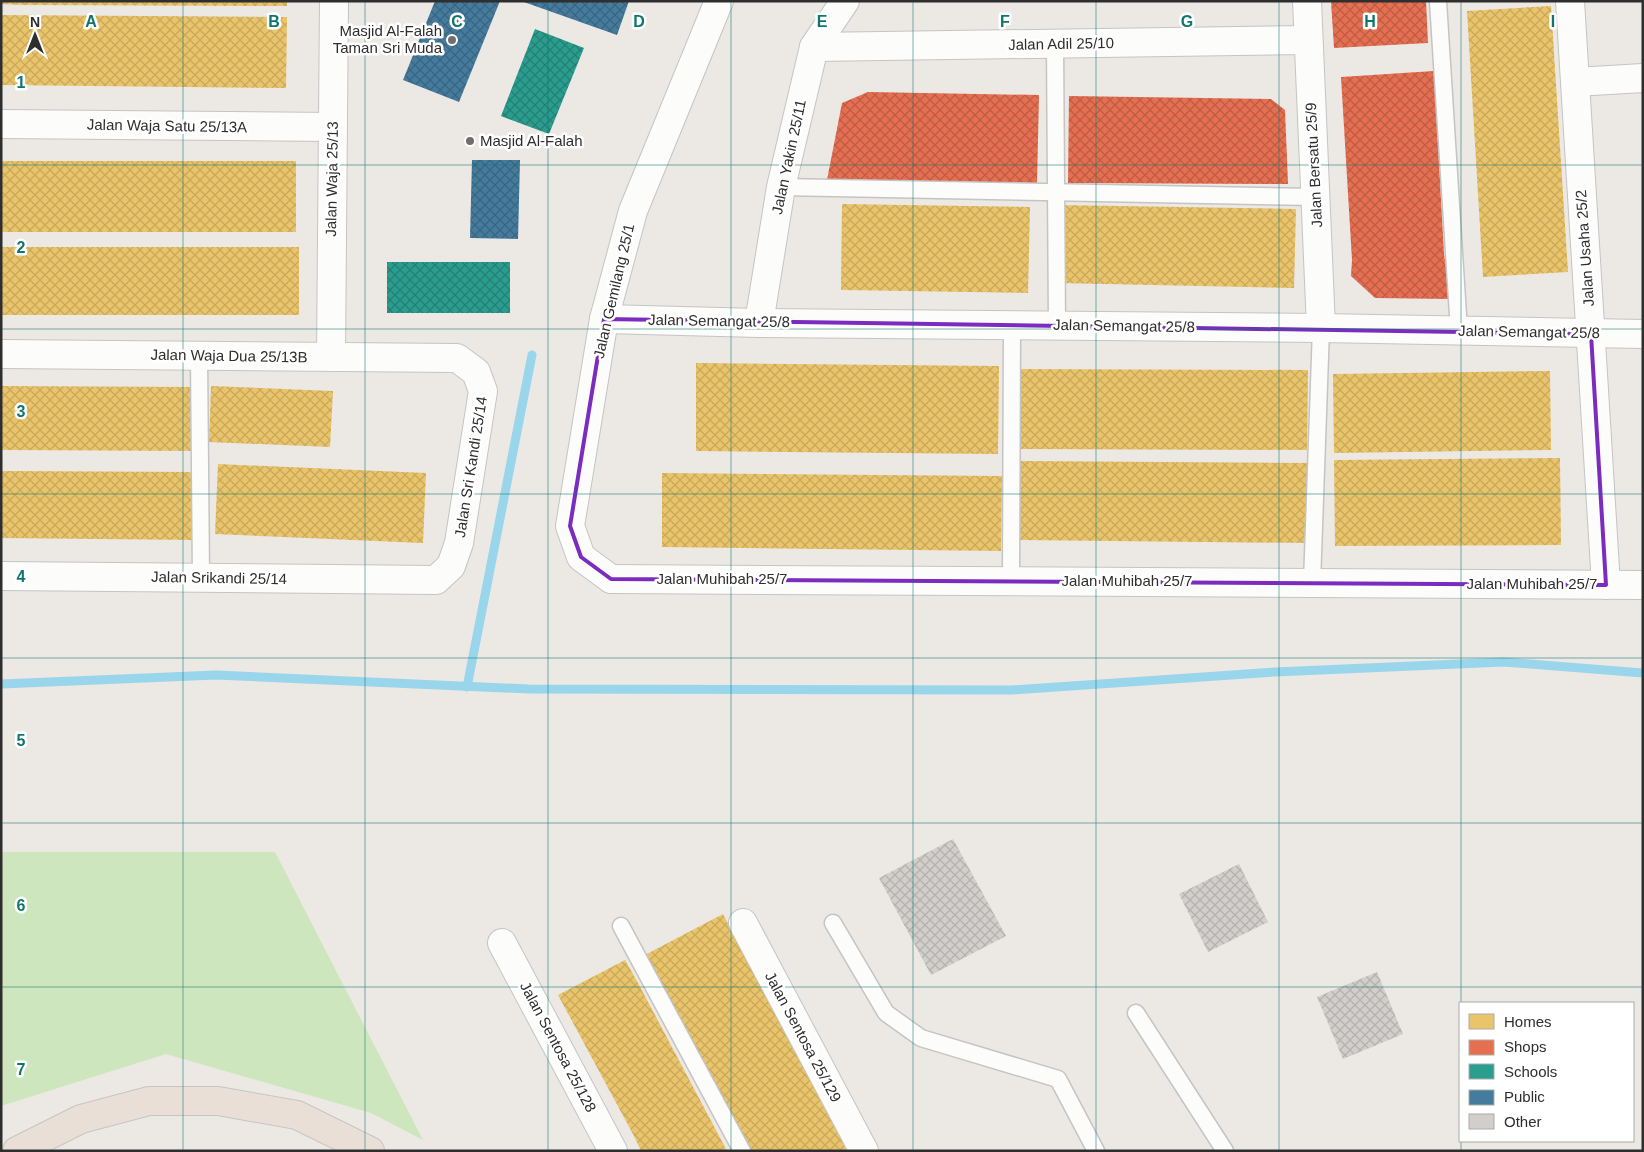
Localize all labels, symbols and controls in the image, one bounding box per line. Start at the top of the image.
north arrow [10,10,60,60]
text: A [85,13,97,30]
text: B [268,13,280,30]
text: C [451,13,463,30]
text: D [633,13,645,30]
text: E [817,13,828,30]
text: F [1000,13,1010,30]
text: G [1181,13,1193,30]
text: H [1364,13,1376,30]
text: I [1551,13,1555,30]
text: N [30,14,40,30]
place label: Masjid Al-Falah Taman Sri Muda [333,22,443,56]
marker: Masjid Al-Falah Taman Sri Muda [446,34,458,46]
street label: Jalan Adil 25/10 [1008,34,1114,53]
text: 1 [17,74,26,91]
street label: Jalan Yakin 25/11 [768,98,809,216]
street label: Jalan Bersatu 25/9 [1302,102,1325,228]
street label: Jalan Waja Satu 25/13A [87,116,247,135]
street label: Jalan Waja 25/13 [322,121,341,237]
place label: Masjid Al-Falah [480,132,583,149]
marker: Masjid Al-Falah [464,135,476,147]
street label: Jalan Usaha 25/2 [1572,189,1597,307]
street label: Jalan Gemilang 25/1 [590,222,637,360]
text: 2 [17,239,26,256]
street label: Jalan Semangat 25/8 [648,311,790,330]
street label: Jalan Semangat 25/8 [1053,316,1195,335]
street label: Jalan Semangat 25/8 [1458,322,1600,341]
street label: Jalan Waja Dua 25/13B [150,346,308,365]
street label: Jalan Sri Kandi 25/14 [451,395,490,539]
text: 3 [17,403,26,420]
text: 4 [17,568,26,585]
street label: Jalan Srikandi 25/14 [151,568,287,587]
street label: Jalan Muhibah 25/7 [657,570,787,587]
street label: Jalan Muhibah 25/7 [1062,572,1192,589]
street label: Jalan Muhibah 25/7 [1467,575,1597,592]
text: 5 [17,732,26,749]
text: 6 [17,897,26,914]
street label: Jalan Sentosa 25/129 [762,969,845,1105]
street label: Jalan Sentosa 25/128 [517,979,600,1115]
legend [1459,1002,1634,1142]
text: Homes [1504,1013,1552,1030]
text: Shops [1504,1038,1547,1055]
text: 7 [17,1061,26,1078]
text: Schools [1504,1063,1557,1080]
text: Public [1504,1088,1545,1105]
text: Other [1504,1113,1542,1130]

